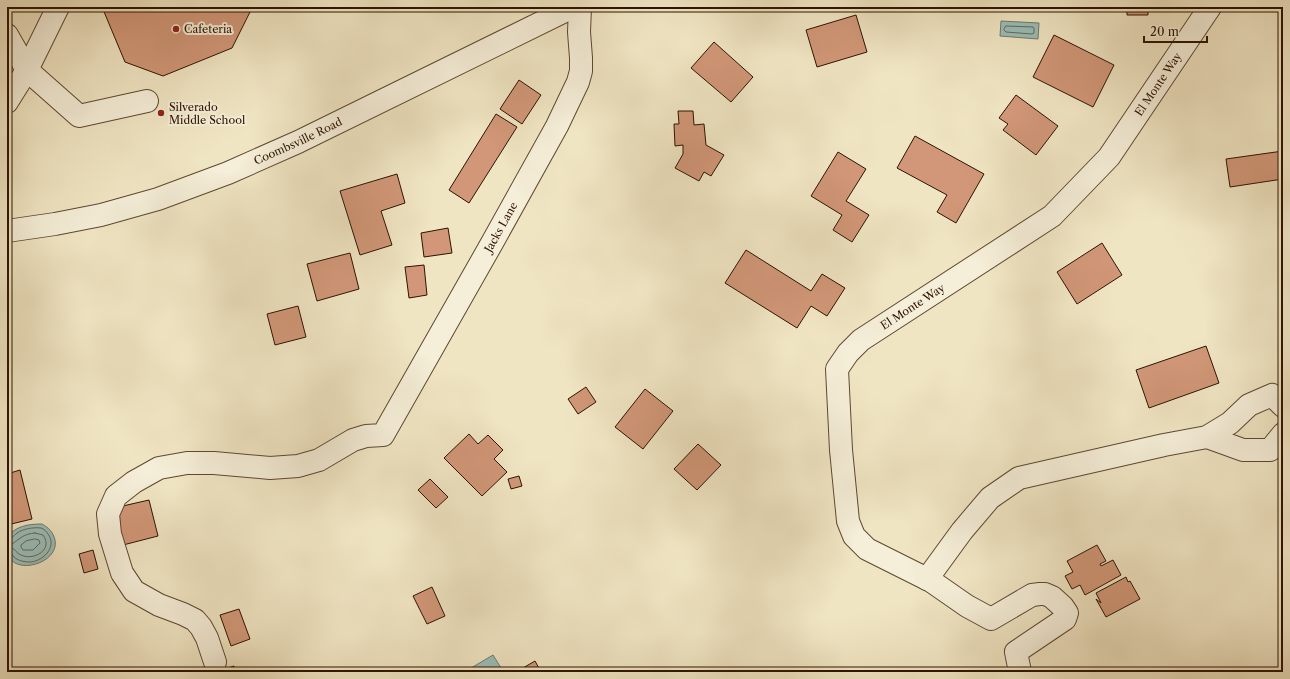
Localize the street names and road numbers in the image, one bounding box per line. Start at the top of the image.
street label: El Monte Way [1132,49,1185,119]
street label: Coombsville Road [252,114,345,168]
street label: Jacks Lane [480,199,520,257]
street label: El Monte Way [878,280,948,332]

